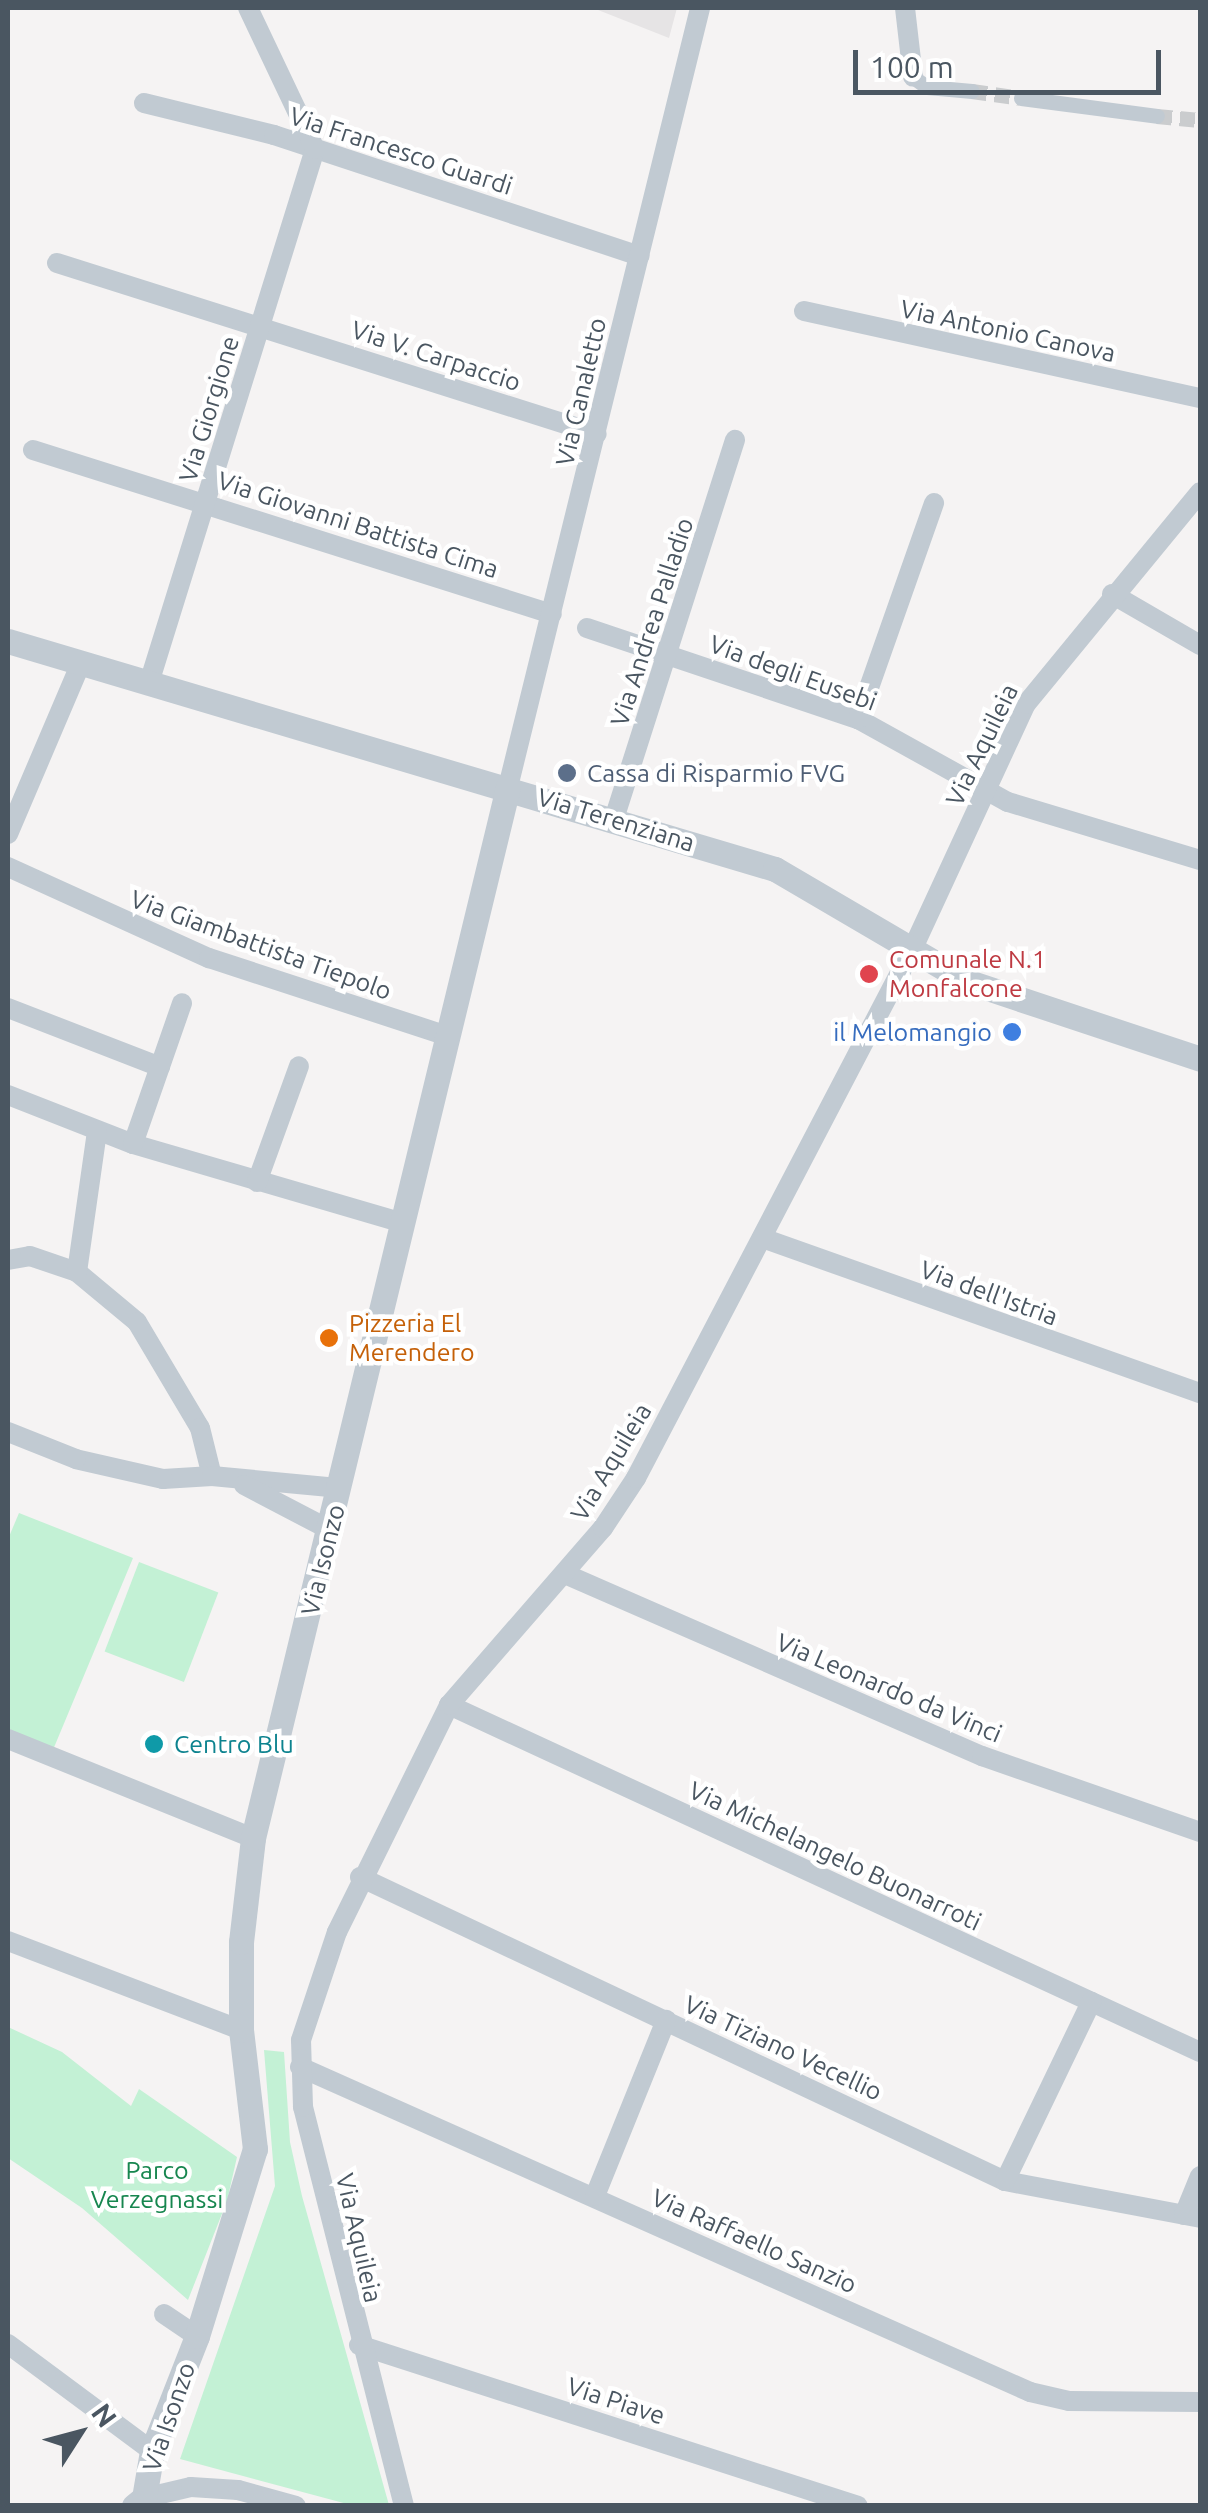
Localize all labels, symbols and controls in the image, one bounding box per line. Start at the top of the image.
scale bar [858,30,1166,92]
text: 100 m [870,50,954,84]
street label: Via Francesco Guardi [286,101,516,201]
street label: Via Antonio Canova [898,294,1118,368]
street label: Via V. Carpaccio [347,314,525,398]
street label: Via Canaletto [549,315,613,469]
street label: Via Giorgione [173,332,245,486]
street label: Via Giovanni Battista Cima [214,465,502,585]
street label: Via Andrea Palladio [604,514,700,730]
street label: Via degli Eusebi [705,629,881,717]
street label: Via Aquileia [940,679,1024,811]
place label: Cassa di Risparmio FVG [587,758,845,788]
marker: Cassa di Risparmio FVG [556,762,578,784]
street label: Via Terenziana [534,782,698,858]
street label: Via Giambattista Tiepolo [126,884,396,1006]
place label: Comunale N.1 Monfalcone [889,945,1046,1004]
marker: Comunale N.1 Monfalcone [858,963,880,985]
place label: il Melomangio [833,1017,992,1047]
marker: il Melomangio [1001,1021,1023,1043]
street label: Via dell'Istria [916,1254,1062,1332]
place label: Pizzeria El Merendero [349,1309,475,1368]
marker: Pizzeria El Merendero [318,1327,340,1349]
street label: Via Aquileia [564,1398,658,1526]
street label: Via Isonzo [295,1501,351,1619]
street label: Via Leonardo da Vinci [772,1627,1006,1749]
place label: Centro Blu [174,1729,294,1759]
marker: Centro Blu [143,1733,165,1755]
street label: Via Michelangelo Buonarroti [684,1775,986,1937]
street label: Via Tiziano Vecellio [679,1989,887,2107]
park label: Parco Verzegnassi [91,2156,223,2215]
street label: Via Aquileia [330,2170,388,2306]
street label: Via Raffaello Sanzio [647,2182,861,2300]
street label: Via Isonzo [136,2359,202,2475]
street label: Via Piave [563,2371,669,2431]
north arrow [30,2383,130,2483]
text: N [86,2398,123,2433]

